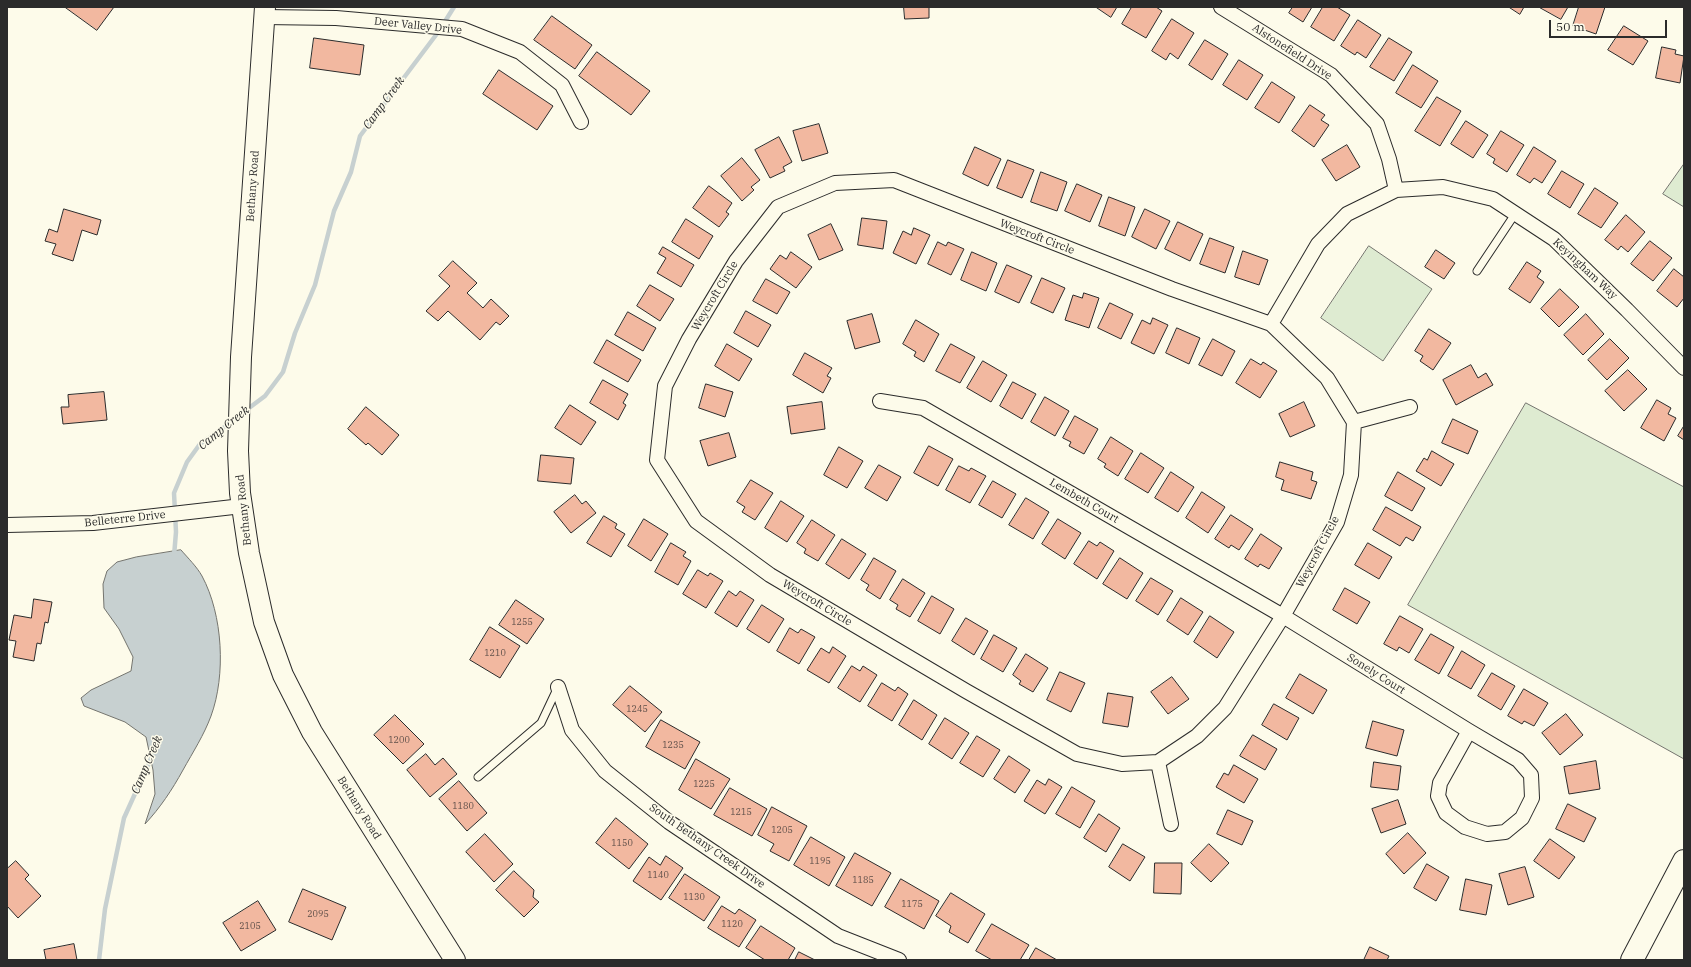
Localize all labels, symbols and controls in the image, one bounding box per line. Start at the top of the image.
scale bar [1551,12,1669,38]
street label: Deer Valley Drive [373,15,463,37]
text: 50 m [1556,19,1585,34]
street label: Alstonefield Drive [1250,21,1334,83]
water label: Camp Creek [360,74,408,132]
street label: Bethany Road [244,150,262,222]
street label: Weycroft Circle [998,217,1076,257]
street label: Keyingham Way [1550,236,1620,302]
street label: Weycroft Circle [689,259,741,333]
water label: Camp Creek [195,403,253,453]
street label: Bethany Road [234,474,254,546]
street label: Lembeth Court [1047,476,1121,526]
street label: Belleterre Drive [84,508,166,530]
street label: Weycroft Circle [1294,514,1342,590]
street label: Weycroft Circle [780,577,854,629]
house number: 1255 [511,617,533,627]
house number: 1210 [484,648,506,658]
street label: Sonely Court [1344,651,1408,697]
house number: 1245 [626,704,648,714]
water label: Camp Creek [128,734,166,796]
house number: 1200 [388,735,410,745]
house number: 1235 [662,740,684,750]
street label: Bethany Road [334,774,384,842]
house number: 1225 [693,779,715,789]
house number: 1180 [452,801,474,811]
street label: South Bethany Creek Drive [646,801,768,891]
house number: 1215 [730,807,752,817]
house number: 1205 [771,825,793,835]
house number: 1150 [611,838,633,848]
house number: 1195 [809,856,831,866]
house number: 1140 [647,870,669,880]
house number: 1185 [852,875,874,885]
house number: 1130 [683,892,705,902]
house number: 1175 [901,899,923,909]
house number: 2095 [307,909,329,919]
house number: 1120 [721,919,743,929]
house number: 2105 [239,921,261,931]

